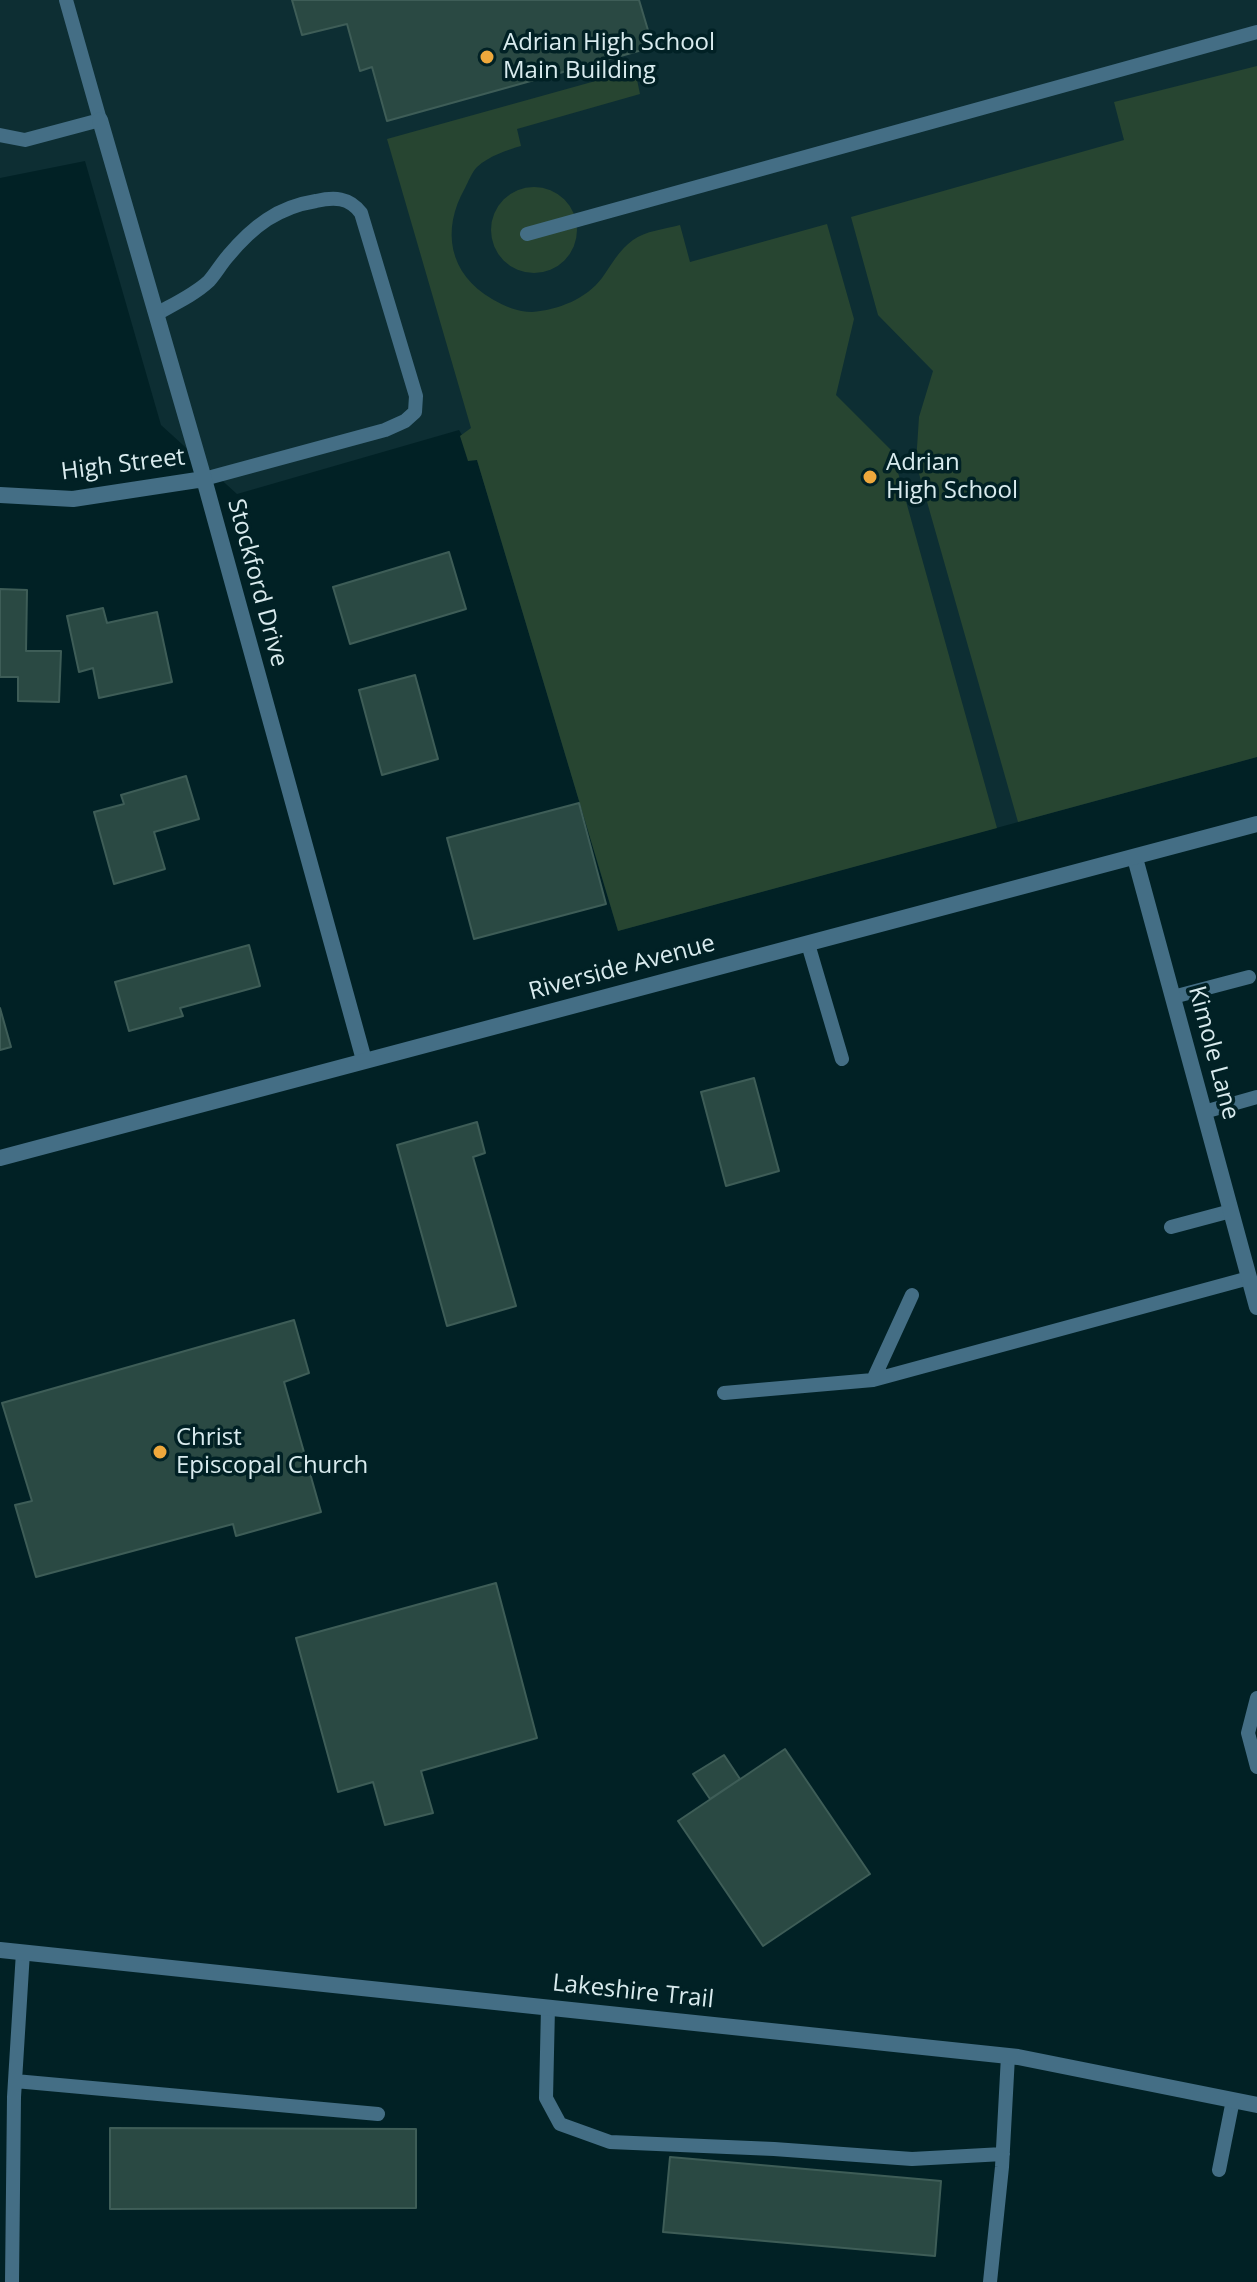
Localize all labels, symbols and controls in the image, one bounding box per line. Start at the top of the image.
place label: Adrian High School Main Building [503,29,715,85]
marker: Adrian High School Main Building [478,48,496,66]
street label: High Street [59,443,187,487]
place label: Adrian High School [886,449,1018,505]
marker: Adrian High School [861,468,879,486]
street label: Stockford Drive [221,496,293,670]
street label: Riverside Avenue [526,929,718,1007]
street label: Kimole Lane [1181,983,1245,1123]
place label: Christ Episcopal Church [176,1424,368,1480]
marker: Christ Episcopal Church [151,1443,169,1461]
street label: Lakeshire Trail [551,1969,715,2015]

